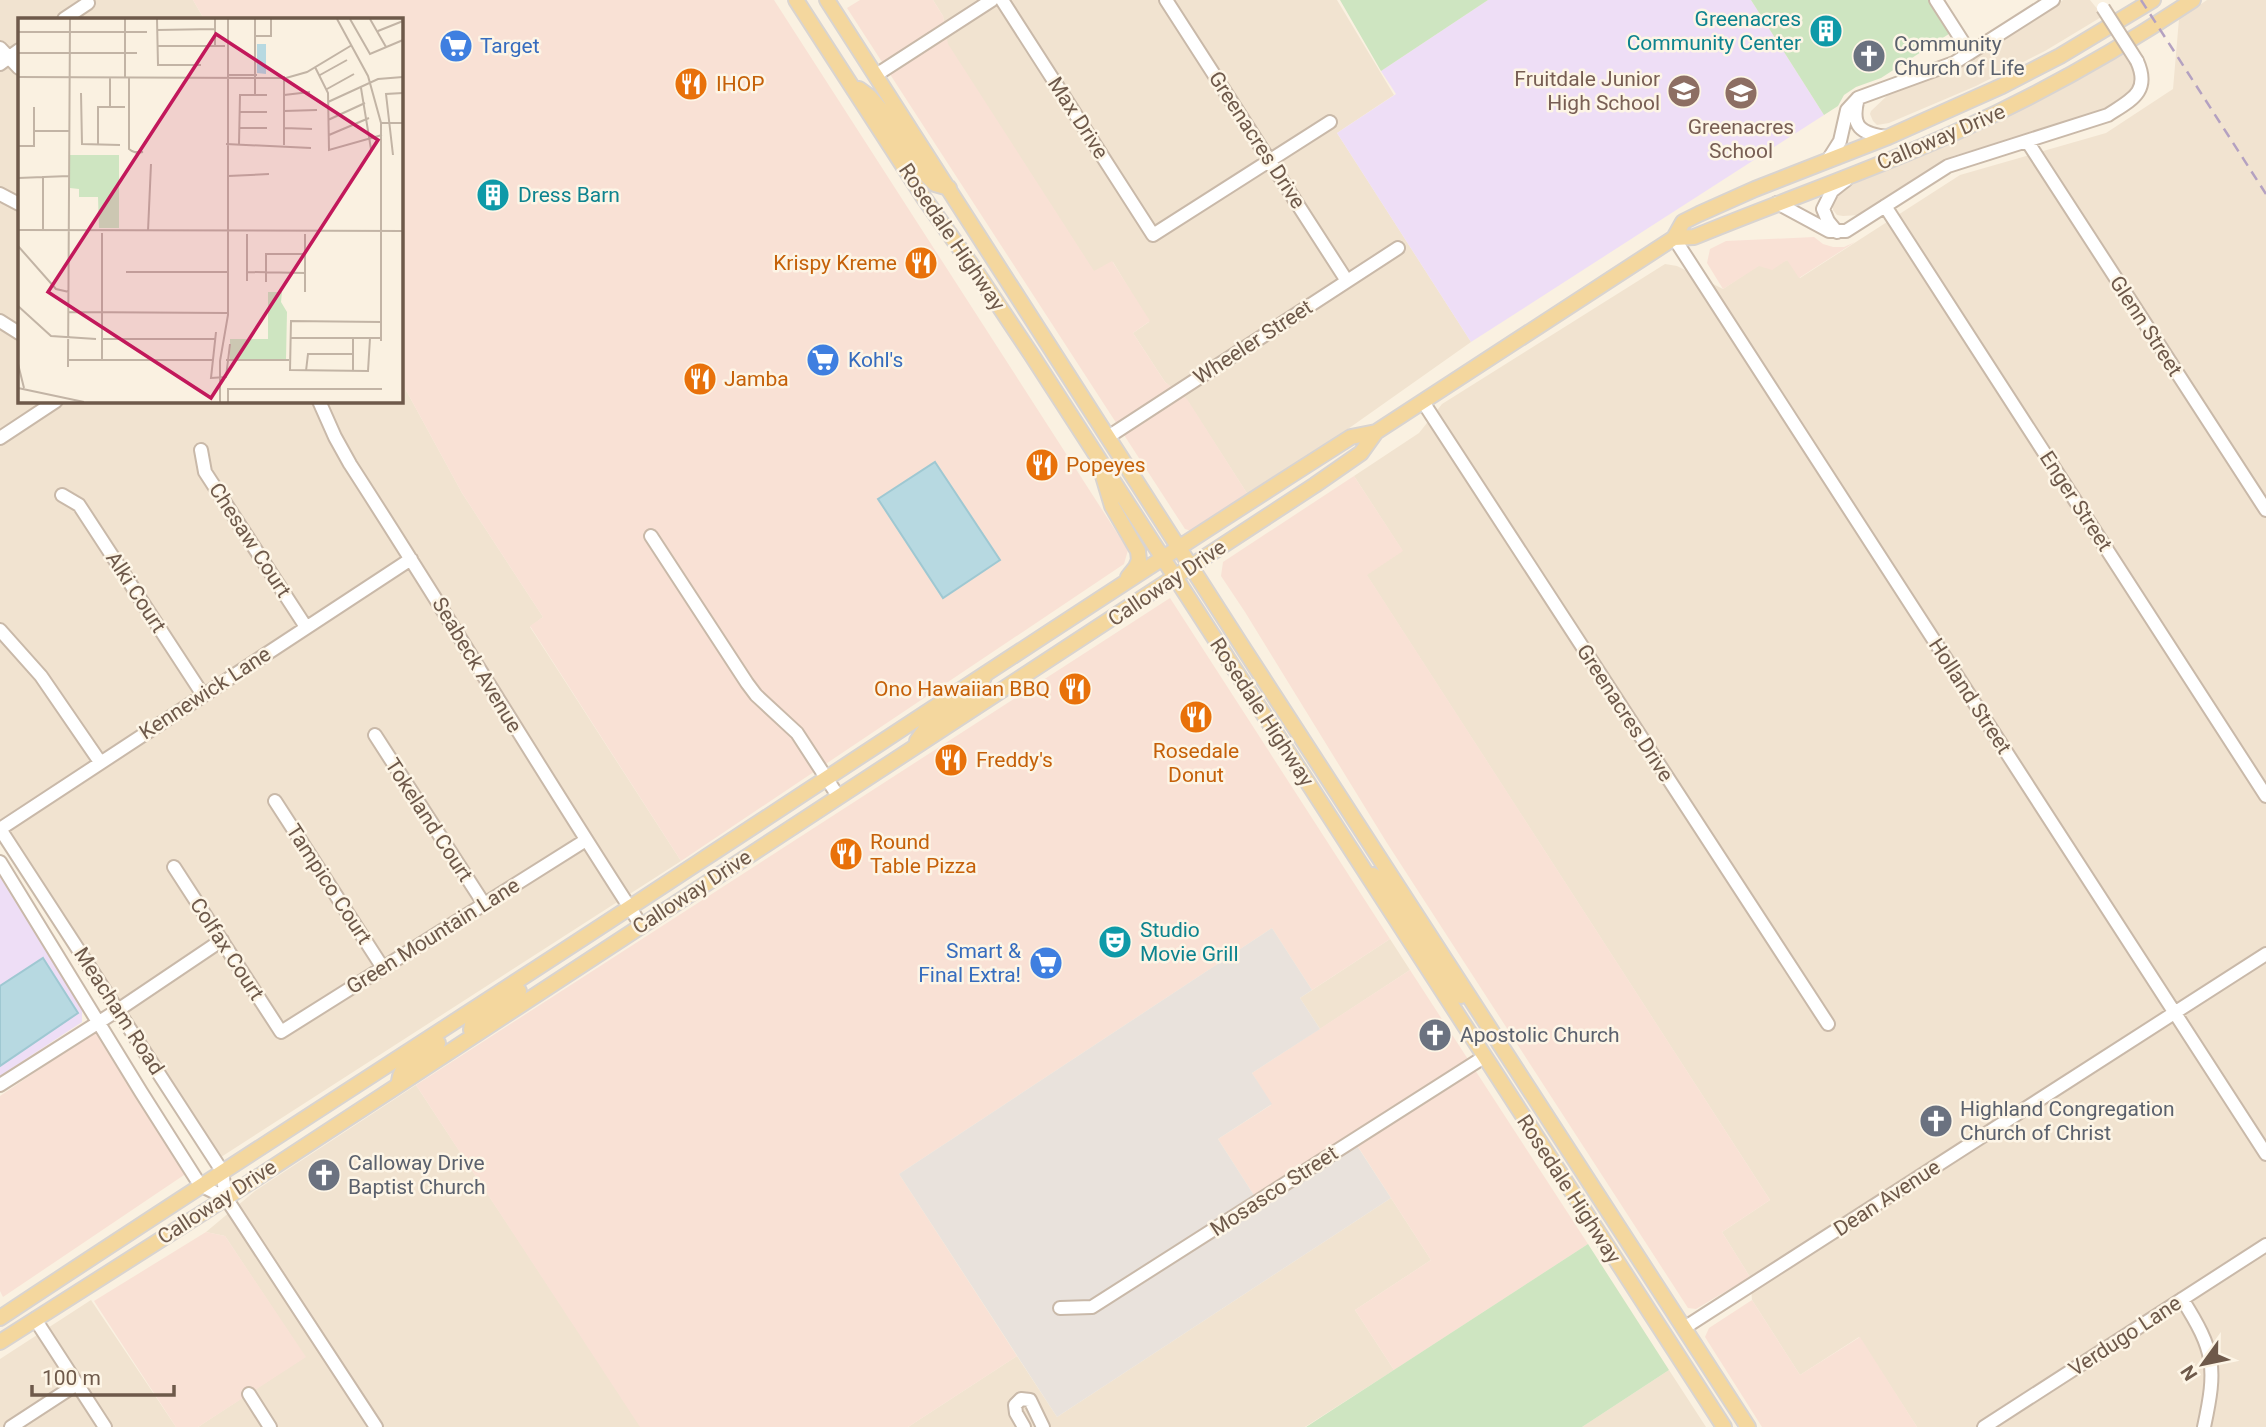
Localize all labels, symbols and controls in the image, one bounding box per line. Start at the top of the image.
place label: Greenacres Community Center [1627,7,1801,55]
building icon: Greenacres Community Center [1807,12,1845,50]
inset map [18,18,402,402]
supermarket icon: Target [437,27,475,65]
place label: Community Church of Life [1894,32,2025,80]
place label: Target [480,34,540,58]
church icon: Community Church of Life [1850,37,1888,75]
restaurant icon: IHOP [672,65,710,103]
street label: Greenacres Drive [1204,67,1310,213]
place label: Fruitdale Junior High School [1514,67,1660,115]
place label: IHOP [716,72,764,96]
school or university icon: Fruitdale Junior High School [1665,72,1703,110]
street label: Max Drive [1043,73,1113,163]
school or university icon: Greenacres School [1722,74,1760,112]
street label: Calloway Drive [1873,99,2009,175]
place label: Greenacres School [1688,115,1794,163]
street label: Rosedale Highway [894,159,1010,315]
building icon: Dress Barn [474,176,512,214]
place label: Dress Barn [518,183,620,207]
restaurant icon: Krispy Kreme [902,244,940,282]
place label: Krispy Kreme [773,251,897,275]
street label: Glenn Street [2105,272,2187,381]
street label: Wheeler Street [1189,295,1317,389]
supermarket icon: Kohl's [804,341,842,379]
place label: Kohl's [848,348,903,372]
restaurant icon: Jamba [681,360,719,398]
place label: Jamba [724,367,789,391]
restaurant icon: Popeyes [1023,446,1061,484]
street label: Enger Street [2035,447,2117,556]
place label: Popeyes [1066,453,1146,477]
street label: Chesaw Court [204,478,296,602]
street label: Calloway Drive [1104,535,1230,631]
street label: Alki Court [101,547,171,637]
street label: Seabeck Avenue [427,593,527,737]
street label: Rosedale Highway [1205,633,1319,791]
street label: Holland Street [1924,634,2016,758]
street label: Greenacres Drive [1572,640,1678,786]
street label: Kennewick Lane [135,642,275,744]
restaurant icon: Ono Hawaiian BBQ [1056,670,1094,708]
place label: Ono Hawaiian BBQ [874,677,1050,701]
restaurant icon: Rosedale Donut [1177,698,1215,736]
place label: Rosedale Donut [1153,739,1239,787]
restaurant icon: Freddy's [932,741,970,779]
place label: Freddy's [976,748,1053,772]
street label: Tokeland Court [380,754,478,886]
street label: Tampico Court [281,820,377,949]
place label: Round Table Pizza [870,830,977,878]
restaurant icon: Round Table Pizza [827,835,865,873]
street label: Calloway Drive [628,845,756,939]
street label: Green Mountain Lane [342,873,524,999]
street label: Colfax Court [185,893,269,1005]
place label: Studio Movie Grill [1140,918,1239,966]
theatre icon: Studio Movie Grill [1096,923,1134,961]
place label: Smart & Final Extra! [918,939,1021,987]
street label: Meacham Road [69,943,169,1079]
supermarket icon: Smart & Final Extra! [1027,944,1065,982]
church icon: Apostolic Church [1416,1016,1454,1054]
place label: Apostolic Church [1460,1023,1620,1047]
place label: Highland Congregation Church of Christ [1960,1097,2174,1145]
church icon: Highland Congregation Church of Christ [1917,1102,1955,1140]
street label: Rosedale Highway [1512,1110,1626,1268]
street label: Mosasco Street [1206,1141,1342,1241]
place label: Calloway Drive Baptist Church [348,1151,485,1199]
street label: Calloway Drive [153,1155,281,1249]
street label: Dean Avenue [1829,1155,1945,1241]
church icon: Calloway Drive Baptist Church [305,1156,343,1194]
street label: Verdugo Lane [2064,1291,2186,1381]
north arrow [2168,1329,2238,1399]
scale bar [32,1354,173,1398]
text: N [2176,1361,2202,1385]
text: 100 m [42,1366,101,1390]

